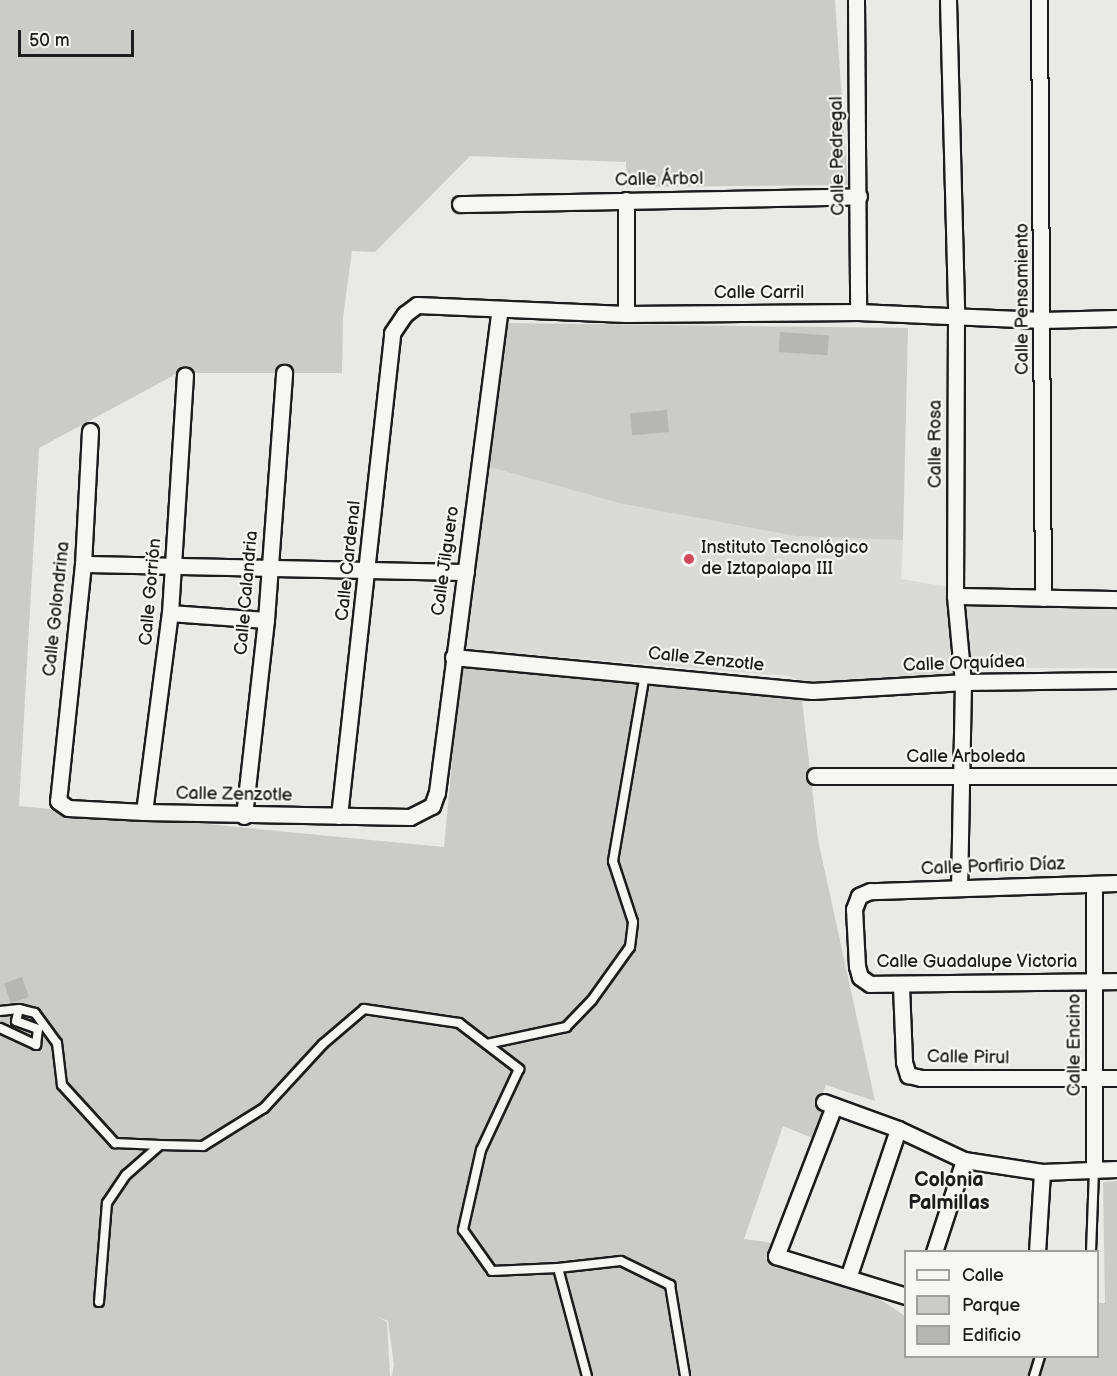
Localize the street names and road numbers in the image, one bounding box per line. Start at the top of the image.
street label: Calle Pedregal [826,96,850,216]
street label: Calle Árbol [615,168,703,192]
street label: Calle Pensamiento [1012,223,1034,375]
street label: Calle Carril [714,282,804,304]
street label: Calle Rosa [925,400,947,488]
street label: Calle Cardenal [332,500,366,622]
street label: Calle Jilguero [428,504,464,618]
street label: Calle Calandria [231,530,263,656]
street label: Calle Gorrión [136,537,166,647]
street label: Calle Golondrina [39,540,75,678]
street label: Calle Zenzotle [647,643,765,677]
street label: Calle Orquídea [903,651,1025,677]
street label: Calle Arboleda [906,746,1026,768]
street label: Calle Zenzotle [175,783,293,807]
street label: Calle Porfirio Díaz [920,854,1066,880]
street label: Calle Guadalupe Victoria [876,951,1078,973]
street label: Calle Encino [1064,994,1086,1096]
street label: Calle Pirul [927,1046,1009,1070]

